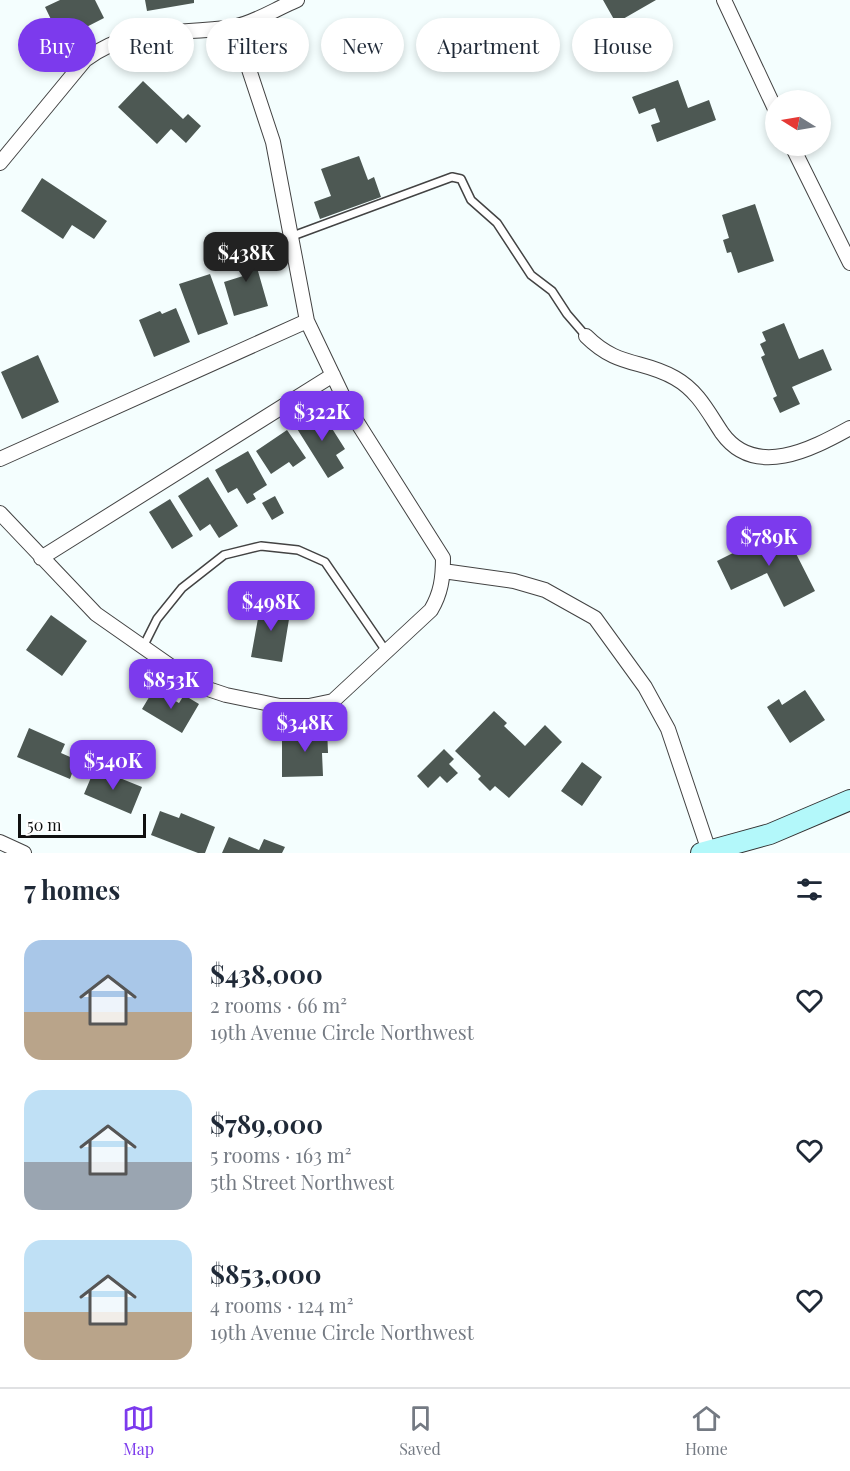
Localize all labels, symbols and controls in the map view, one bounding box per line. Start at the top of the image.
chip: Buy [18,18,96,72]
chip: Rent [108,18,194,72]
chip: Filters [206,18,309,72]
chip: New [321,18,404,72]
chip: Apartment [416,18,560,72]
chip: House [572,18,673,72]
north arrow [765,90,831,156]
map controls [765,90,831,156]
pin: $438K [204,232,288,283]
text: $438K [218,238,274,265]
pin: $322K [280,391,364,442]
text: $322K [294,397,350,424]
pin: $789K [727,516,811,567]
text: $789K [740,522,798,549]
pin: $498K [229,581,313,632]
text: $498K [242,587,300,614]
pin: $853K [129,659,213,710]
text: $853K [143,665,199,692]
pin: $348K [263,702,347,753]
text: $348K [276,708,334,735]
pin: $540K [71,740,155,791]
text: $540K [84,746,142,773]
scale bar [18,811,146,838]
text: 50 m [27,814,61,835]
text: 7 homes [24,872,120,907]
icon: filters [793,873,826,906]
text: $438,000 [210,956,323,991]
icon: home [72,964,144,1036]
icon: heart [793,984,826,1017]
text: 2 rooms · 66 m² [210,991,347,1018]
text: 19th Avenue Circle Northwest [210,1018,474,1045]
text: $789,000 [210,1106,323,1141]
icon: home [72,1114,144,1186]
icon: heart [793,1134,826,1167]
text: 5 rooms · 163 m² [210,1141,352,1168]
text: 5th Street Northwest [210,1168,394,1195]
text: $853,000 [210,1256,322,1291]
icon: home [72,1264,144,1336]
icon: heart [793,1284,826,1317]
text: 4 rooms · 124 m² [210,1291,354,1318]
text: 19th Avenue Circle Northwest [210,1318,474,1345]
tab: Map [122,1402,155,1459]
tab: Saved [399,1402,441,1459]
tab: Home [685,1402,728,1459]

